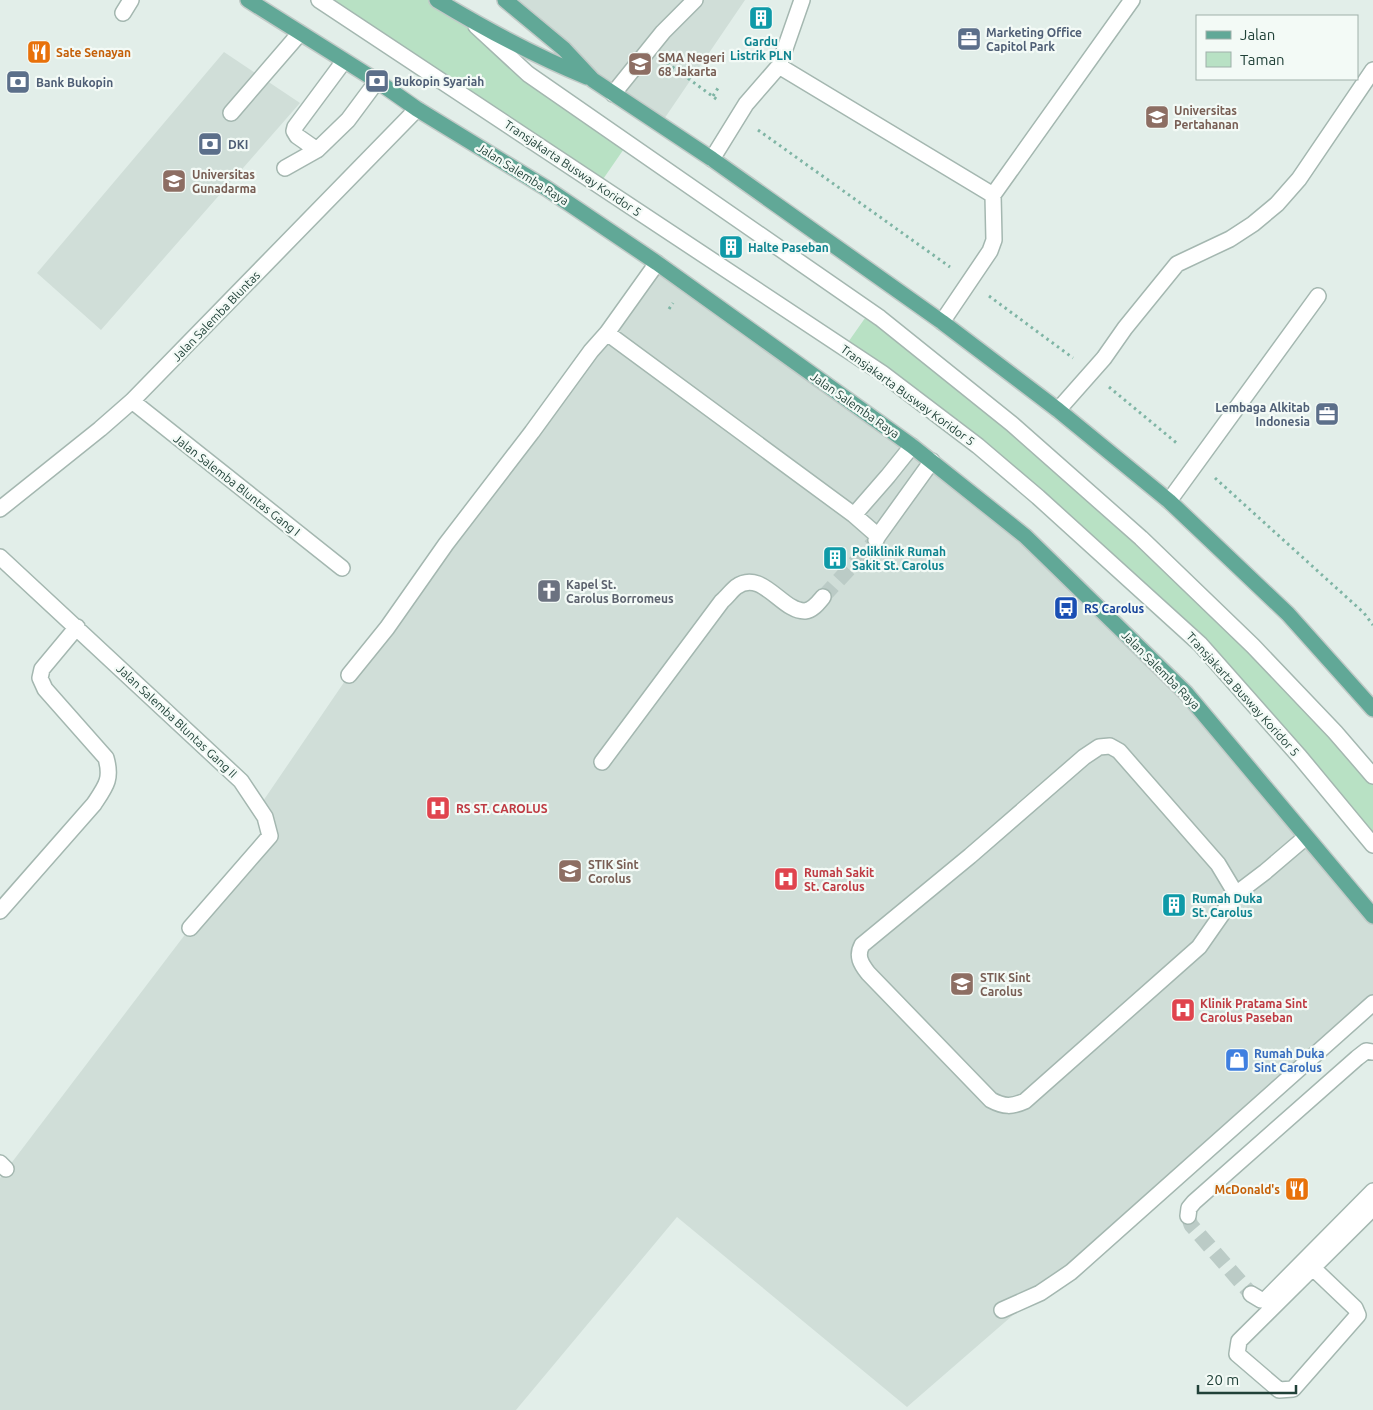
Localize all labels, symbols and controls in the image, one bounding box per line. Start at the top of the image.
building icon: Gardu Listrik PLN [748,5,774,31]
legend [1196,15,1358,80]
office icon: Marketing Office Capitol Park [956,26,982,52]
place label: Marketing Office Capitol Park [986,26,1082,53]
text: Jalan [1240,26,1275,43]
place label: Gardu Listrik PLN [730,35,792,62]
restaurant icon: Sate Senayan [26,39,52,65]
place label: Sate Senayan [56,46,131,59]
school or university icon: SMA Negeri 68 Jakarta [627,51,653,77]
place label: SMA Negeri 68 Jakarta [658,51,725,78]
text: Taman [1240,51,1285,68]
bank icon: Bukopin Syariah [364,68,390,94]
bank icon: Bank Bukopin [5,69,31,95]
place label: Bukopin Syariah [394,75,484,88]
place label: Bank Bukopin [36,76,113,89]
school or university icon: Universitas Pertahanan [1144,104,1170,130]
place label: Universitas Pertahanan [1174,104,1239,131]
street label: Transjakarta Busway Koridor 5 [502,117,644,219]
bank icon: DKI [197,131,223,157]
place label: DKI [228,138,248,151]
street label: Jalan Salemba Raya [475,141,571,207]
school or university icon: Universitas Gunadarma [161,168,187,194]
place label: Universitas Gunadarma [192,168,256,195]
building icon: Halte Paseban [718,234,744,260]
place label: Halte Paseban [748,241,829,254]
street label: Jalan Salemba Bluntas [170,268,262,364]
street label: Transjakarta Busway Koridor 5 [839,342,977,448]
street label: Jalan Salemba Raya [808,370,902,440]
place label: Lembaga Alkitab Indonesia [1215,401,1310,428]
office icon: Lembaga Alkitab Indonesia [1314,401,1340,427]
street label: Jalan Salemba Bluntas Gang I [171,432,303,538]
building icon: Poliklinik Rumah Sakit St. Carolus [822,545,848,571]
place label: Poliklinik Rumah Sakit St. Carolus [852,545,946,572]
church icon: Kapel St. Carolus Borromeus [536,578,562,604]
place label: Kapel St. Carolus Borromeus [566,578,674,605]
bus stop icon: RS Carolus [1053,595,1079,621]
place label: RS Carolus [1084,602,1145,615]
street label: Jalan Salemba Raya [1119,628,1203,712]
street label: Transjakarta Busway Koridor 5 [1184,629,1302,759]
street label: Jalan Salemba Bluntas Gang II [114,662,240,780]
hospital icon: RS ST. CAROLUS [425,795,451,821]
place label: RS ST. CAROLUS [456,802,548,815]
school or university icon: STIK Sint Corolus [557,858,583,884]
place label: STIK Sint Corolus [588,858,639,885]
hospital icon: Rumah Sakit St. Carolus [773,866,799,892]
place label: Rumah Sakit St. Carolus [804,866,874,893]
building icon: Rumah Duka St. Carolus [1161,892,1187,918]
place label: Rumah Duka St. Carolus [1192,892,1262,919]
school or university icon: STIK Sint Carolus [949,971,975,997]
place label: STIK Sint Carolus [980,971,1031,998]
hospital icon: Klinik Pratama Sint Carolus Paseban [1170,997,1196,1023]
place label: Klinik Pratama Sint Carolus Paseban [1200,997,1307,1024]
shop icon: Rumah Duka Sint Carolus [1224,1047,1250,1073]
place label: Rumah Duka Sint Carolus [1254,1047,1324,1074]
restaurant icon: McDonald's [1284,1176,1310,1202]
place label: McDonald's [1214,1183,1280,1196]
scale bar [1198,1362,1296,1394]
text: 20 m [1206,1371,1239,1388]

